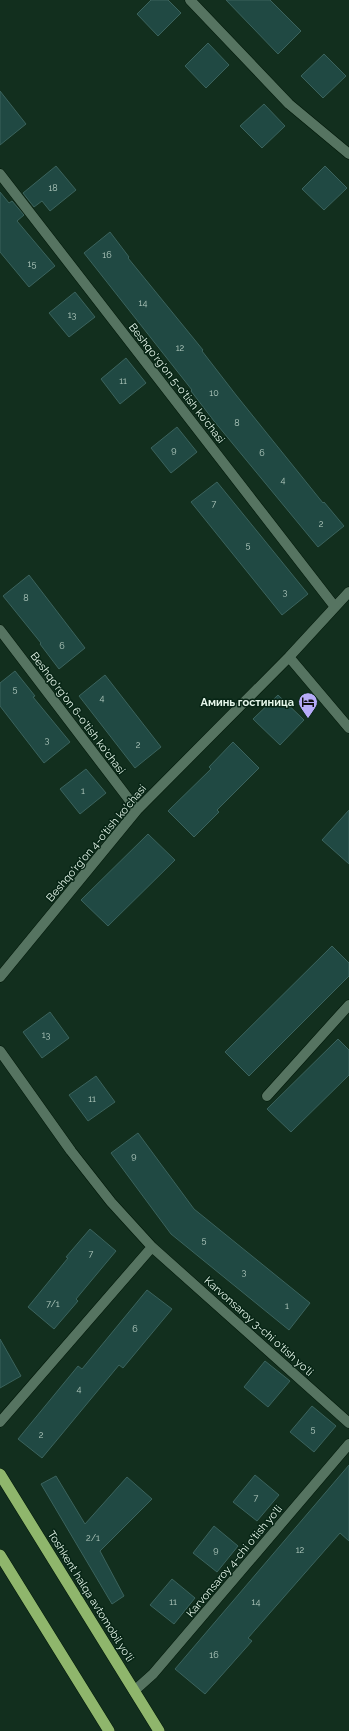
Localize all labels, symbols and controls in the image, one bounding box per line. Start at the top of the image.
house number: 18 [48,183,58,193]
house number: 16 [102,250,112,260]
house number: 15 [28,259,36,269]
house number: 14 [139,298,147,308]
house number: 13 [68,310,77,320]
street label: Beshqo'rg'on 5-o'tish ko'chasi [126,321,227,446]
house number: 12 [176,343,185,353]
house number: 11 [119,376,127,386]
house number: 10 [209,388,219,398]
house number: 8 [234,418,240,428]
house number: 9 [171,445,177,455]
house number: 6 [259,448,265,458]
house number: 4 [281,475,286,485]
house number: 7 [212,499,217,509]
house number: 2 [319,519,324,529]
house number: 5 [246,540,251,550]
house number: 3 [283,587,288,597]
house number: 8 [23,593,29,603]
house number: 6 [59,641,65,651]
street label: Beshqo'rg'on 6-o'tish ko'chasi [28,650,128,777]
house number: 5 [13,684,18,694]
hotel icon: Аминь гостиница [297,691,319,719]
house number: 4 [100,693,105,703]
place label: Аминь гостиница [201,696,294,709]
house number: 3 [45,735,50,745]
house number: 2 [136,740,141,750]
street label: Beshqo'rg'on 4-o'tish ko'chasi [44,782,149,904]
house number: 1 [81,786,85,796]
house number: 13 [42,1030,51,1040]
house number: 11 [88,1094,96,1104]
house number: 9 [131,1151,137,1161]
house number: 5 [202,1235,207,1245]
house number: 7 [89,1249,94,1259]
house number: 3 [242,1267,247,1277]
street label: Karvonsaroy 3-chi o'tish yo'li [202,1274,316,1379]
house number: 7/1 [46,1299,60,1309]
house number: 1 [285,1301,289,1311]
house number: 6 [132,1324,138,1334]
house number: 4 [77,1384,82,1394]
house number: 5 [311,1424,316,1434]
house number: 2 [39,1430,44,1440]
house number: 7 [254,1493,259,1503]
street label: Karvonsaroy 4-chi o'tish yo'li [184,1503,285,1620]
street label: Toshkent halqa avtomobil yo'li [45,1528,136,1664]
house number: 2/1 [86,1533,100,1543]
house number: 9 [213,1545,219,1555]
house number: 12 [296,1545,305,1555]
house number: 11 [169,1597,177,1607]
house number: 14 [252,1597,260,1607]
house number: 16 [209,1650,219,1660]

